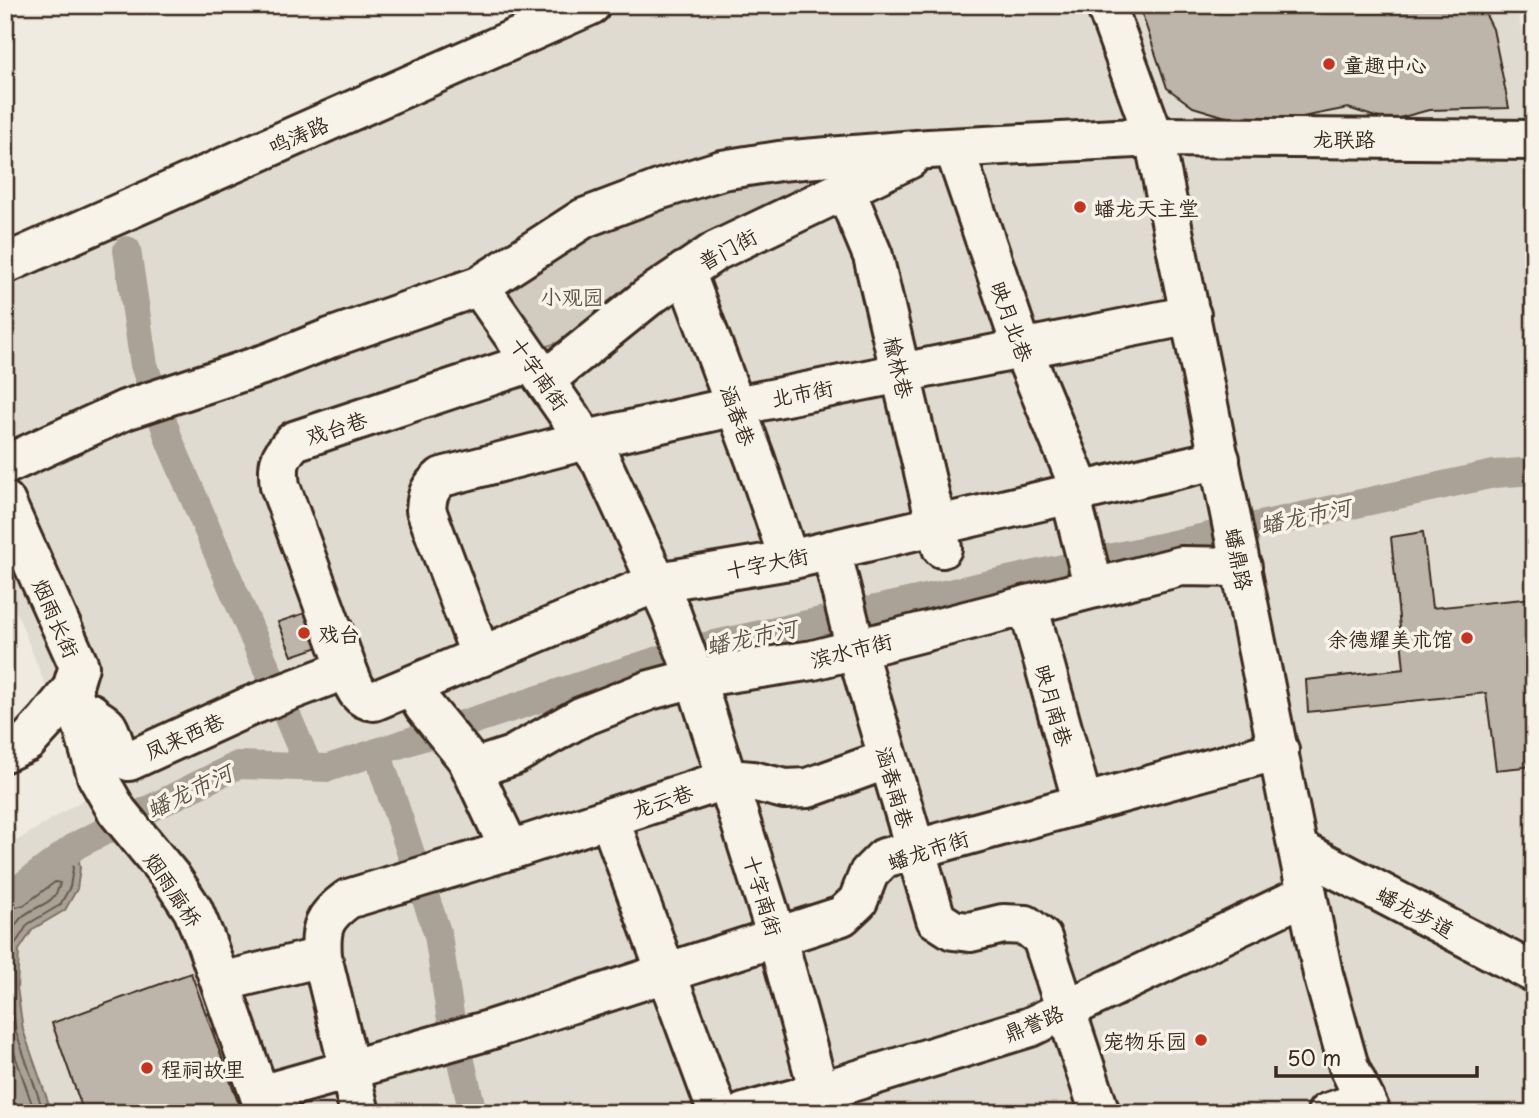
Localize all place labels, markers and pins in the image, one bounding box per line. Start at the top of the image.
place label: 童趣中心 [1343,48,1427,80]
marker: 童趣中心 [1321,56,1337,72]
place label: 蟠龙天主堂 [1094,191,1199,223]
marker: 蟠龙天主堂 [1072,199,1088,215]
place label: 戏台 [318,617,360,649]
place label: 余德耀美术馆 [1327,622,1453,654]
marker: 戏台 [296,625,312,641]
marker: 余德耀美术馆 [1459,630,1475,646]
place label: 宠物乐园 [1103,1024,1187,1056]
marker: 宠物乐园 [1193,1032,1209,1048]
place label: 程祠故里 [161,1052,245,1084]
marker: 程祠故里 [139,1060,155,1076]

